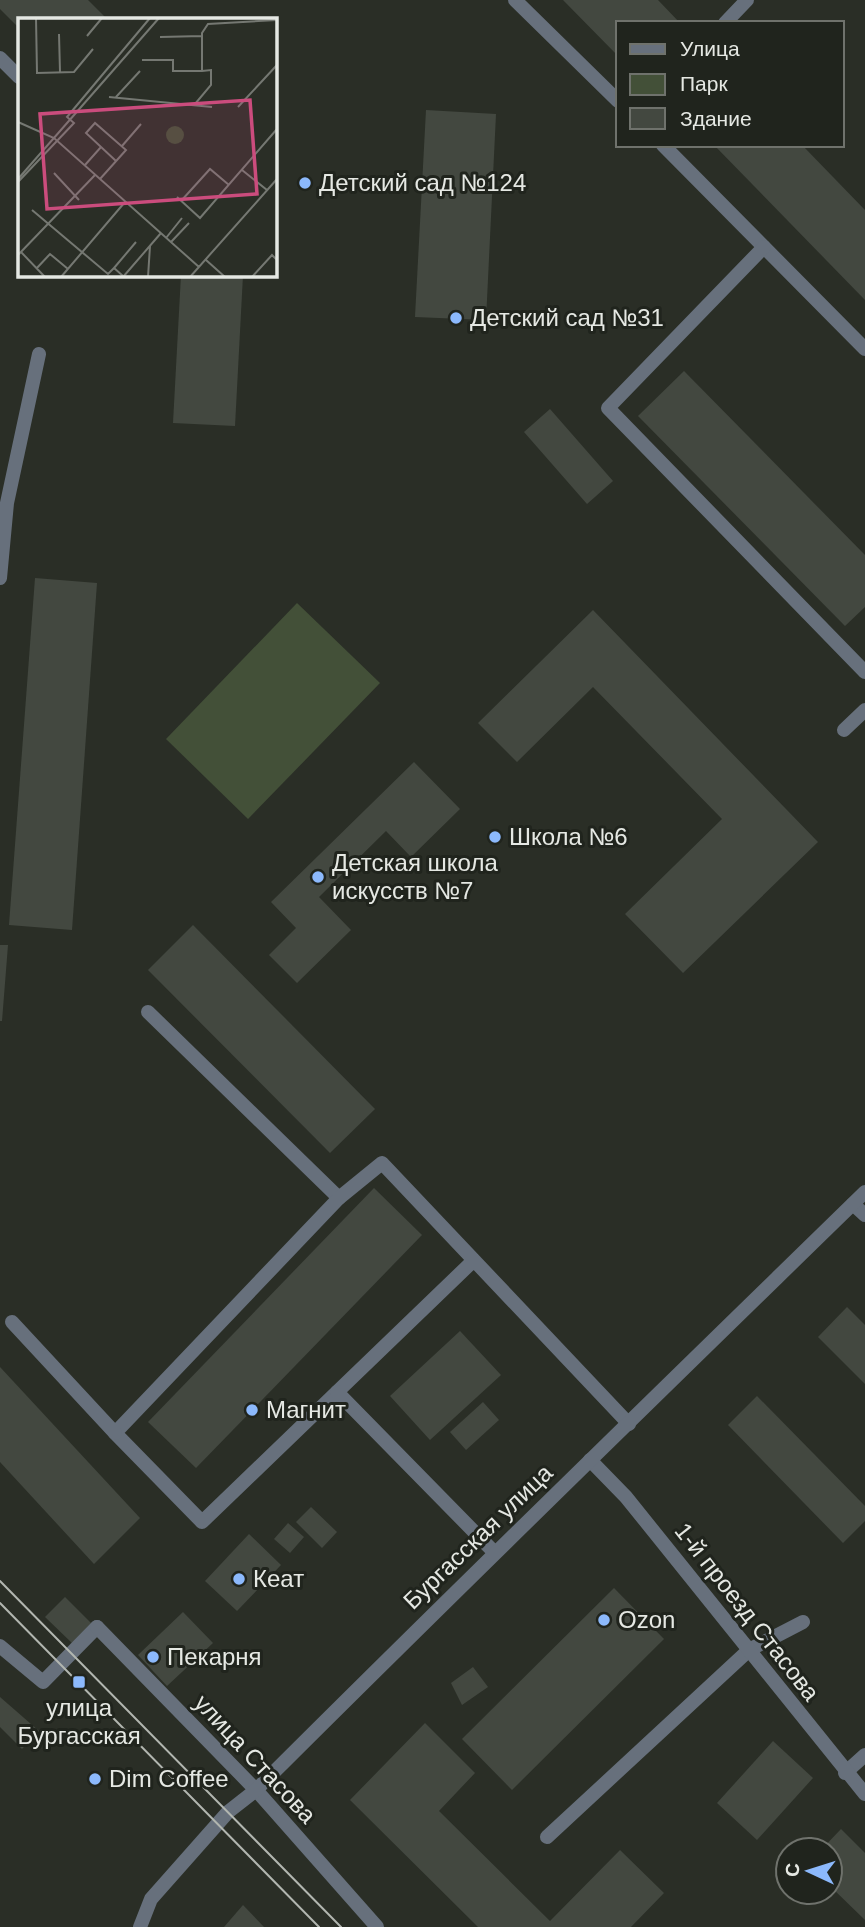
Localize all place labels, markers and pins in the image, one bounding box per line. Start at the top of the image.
place label: Детский сад №124 [319,169,526,196]
marker: Детский сад №124 [297,175,313,191]
place label: Детский сад №31 [470,304,664,331]
marker: Детский сад №31 [448,310,464,326]
place label: Школа №6 [509,823,628,850]
marker: Школа №6 [487,829,503,845]
place label: Детская школа искусств №7 [332,849,498,904]
marker: Детская школа искусств №7 [310,869,326,885]
place label: Магнит [266,1396,346,1423]
marker: Магнит [244,1402,260,1418]
place label: Кеат [253,1565,304,1592]
marker: Кеат [231,1571,247,1587]
place label: Ozon [618,1606,675,1633]
marker: Ozon [596,1612,612,1628]
place label: Пекарня [167,1643,262,1670]
marker: Пекарня [145,1649,161,1665]
marker: улица Бургасская [71,1674,87,1690]
place label: улица Бургасская [17,1694,141,1749]
place label: Dim Coffee [109,1765,229,1792]
marker: Dim Coffee [87,1771,103,1787]

